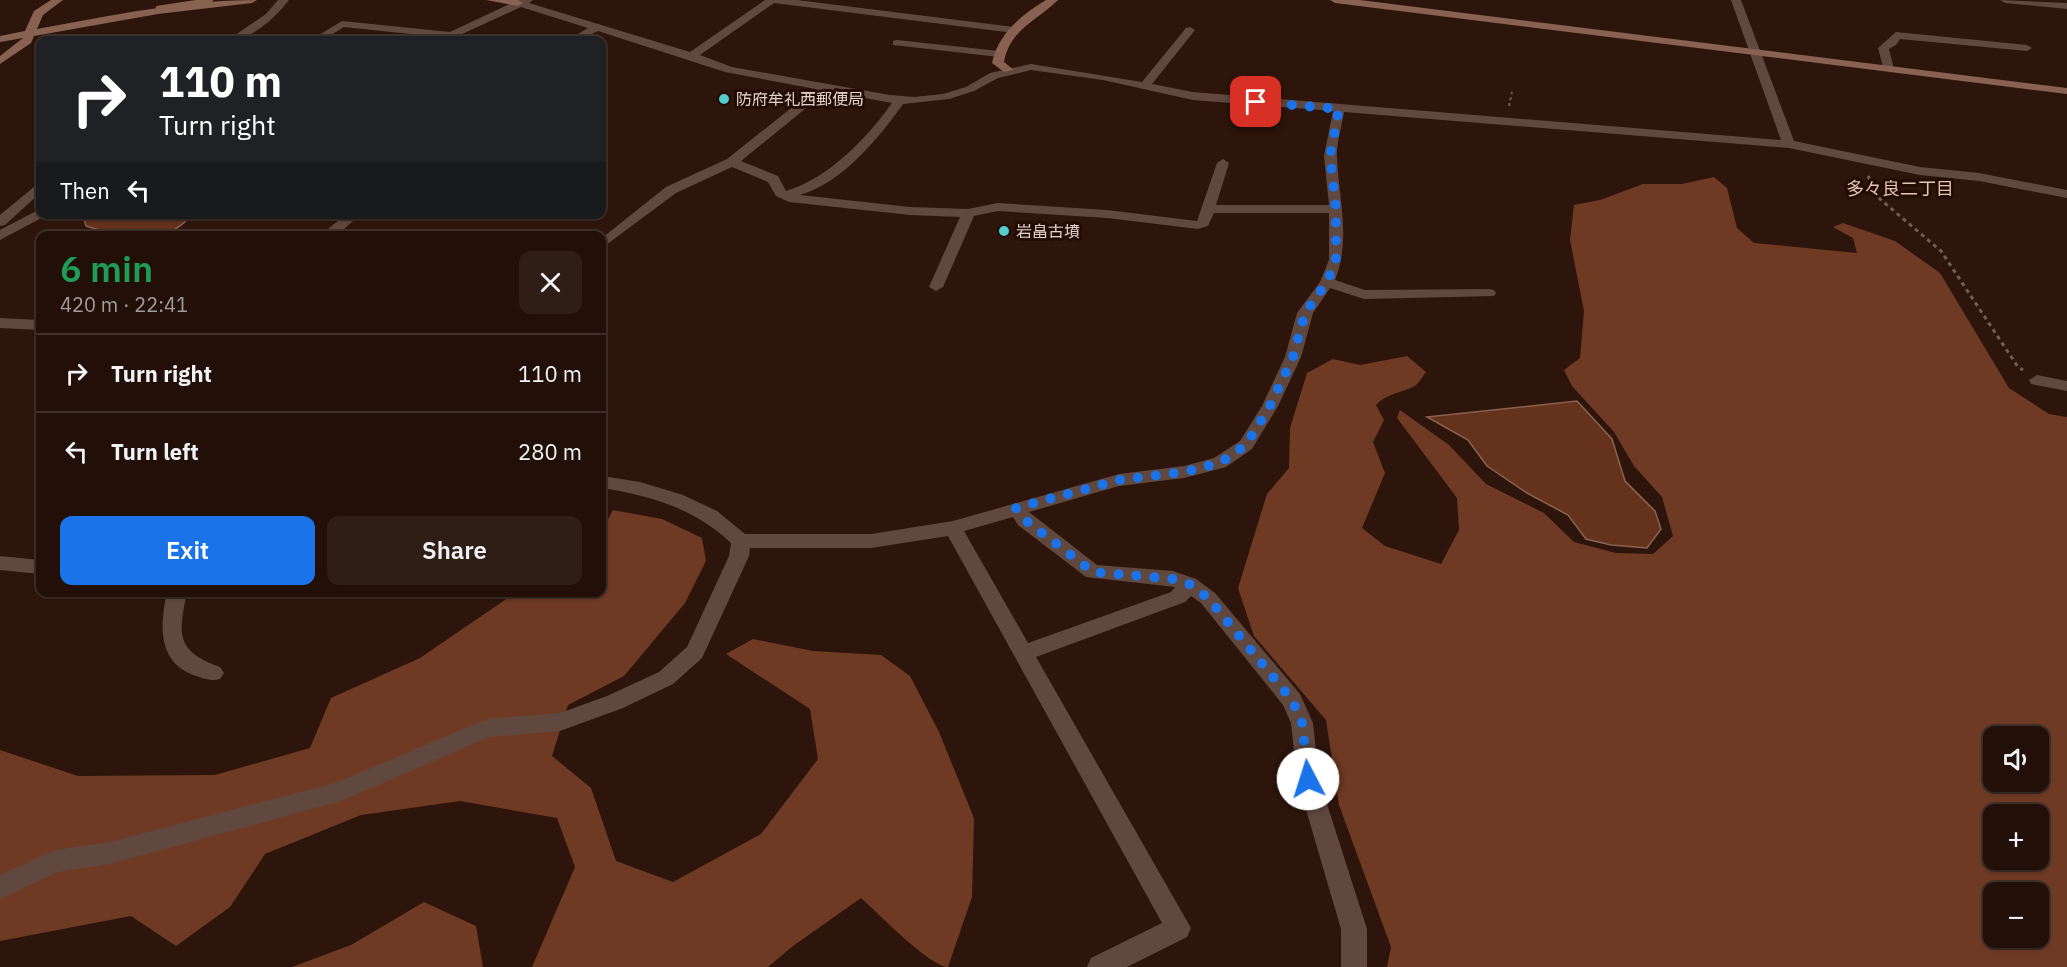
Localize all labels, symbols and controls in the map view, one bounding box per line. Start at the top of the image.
text: 110 m [159,54,282,109]
icon: right [60,60,138,138]
pin [1230,76,1281,127]
icon: arrive [1239,85,1272,118]
place label: 防府牟礼西郵便局 [736,89,864,109]
marker: 防府牟礼西郵便局 [717,92,731,106]
text: Turn right [159,107,276,142]
icon: left [122,174,155,207]
text: Then [60,176,110,205]
district label: 多々良二丁目 [1846,177,1954,200]
place label: 岩畠古墳 [1016,221,1080,241]
marker: 岩畠古墳 [997,224,1011,238]
text: 6 min [60,245,153,292]
button: close [519,251,582,314]
text: 420 m · 22:41 [60,291,188,318]
icon: right [60,357,93,390]
text: Turn right [111,359,212,388]
text: 110 m [518,359,582,388]
icon: left [60,435,93,468]
text: Turn left [111,437,199,466]
text: 280 m [518,437,582,466]
button: Exit [60,516,315,585]
button: Share [327,516,582,585]
map controls [1983,726,2049,948]
button: sound [1983,726,2049,792]
position arrow [1276,747,1340,811]
button: + [1983,804,2049,870]
button: − [1983,882,2049,948]

